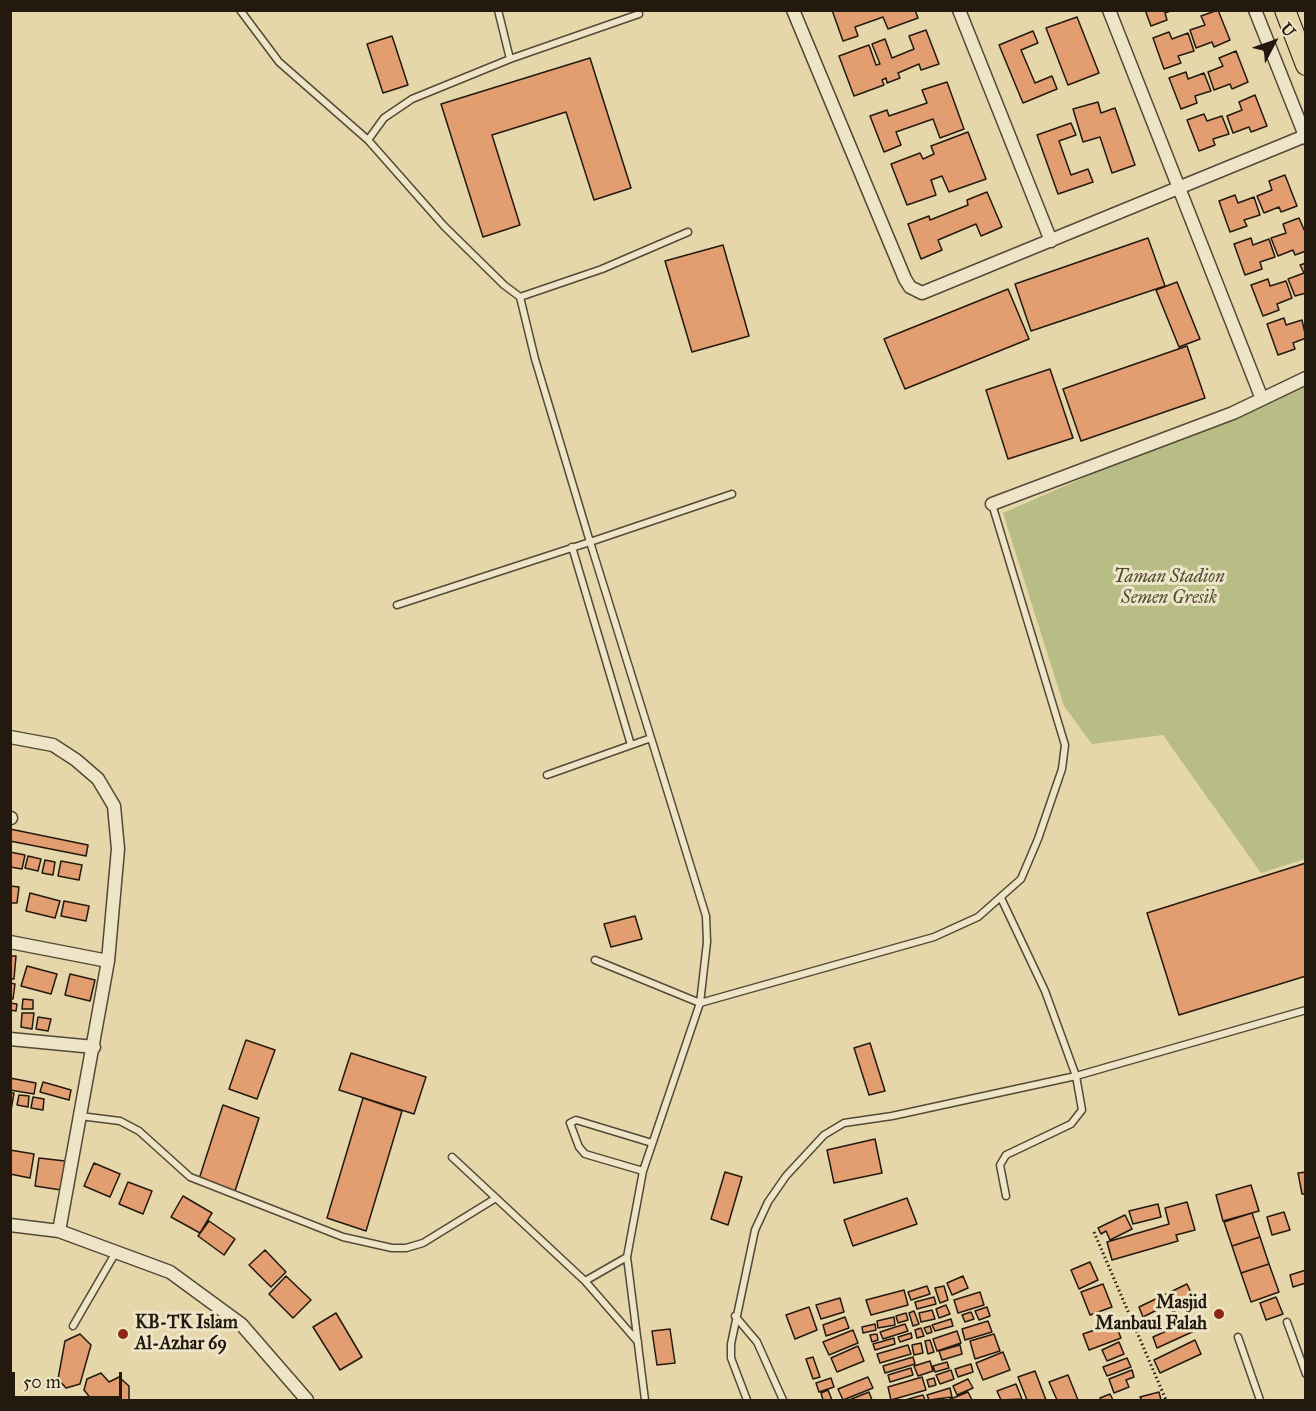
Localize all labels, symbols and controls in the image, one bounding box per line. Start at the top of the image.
north arrow [1244,12,1304,72]
text: U [1277,19,1299,41]
park label: Taman Stadion Semen Gresik [1113,567,1225,610]
place label: Masjid Manbaul Falah [1095,1293,1207,1336]
marker: Masjid Manbaul Falah [1212,1307,1226,1321]
place label: KB-TK Islam Al-Azhar 69 [135,1313,238,1356]
marker: KB-TK Islam Al-Azhar 69 [116,1327,130,1341]
scale bar [15,1360,124,1398]
text: 50 m [23,1371,61,1393]

